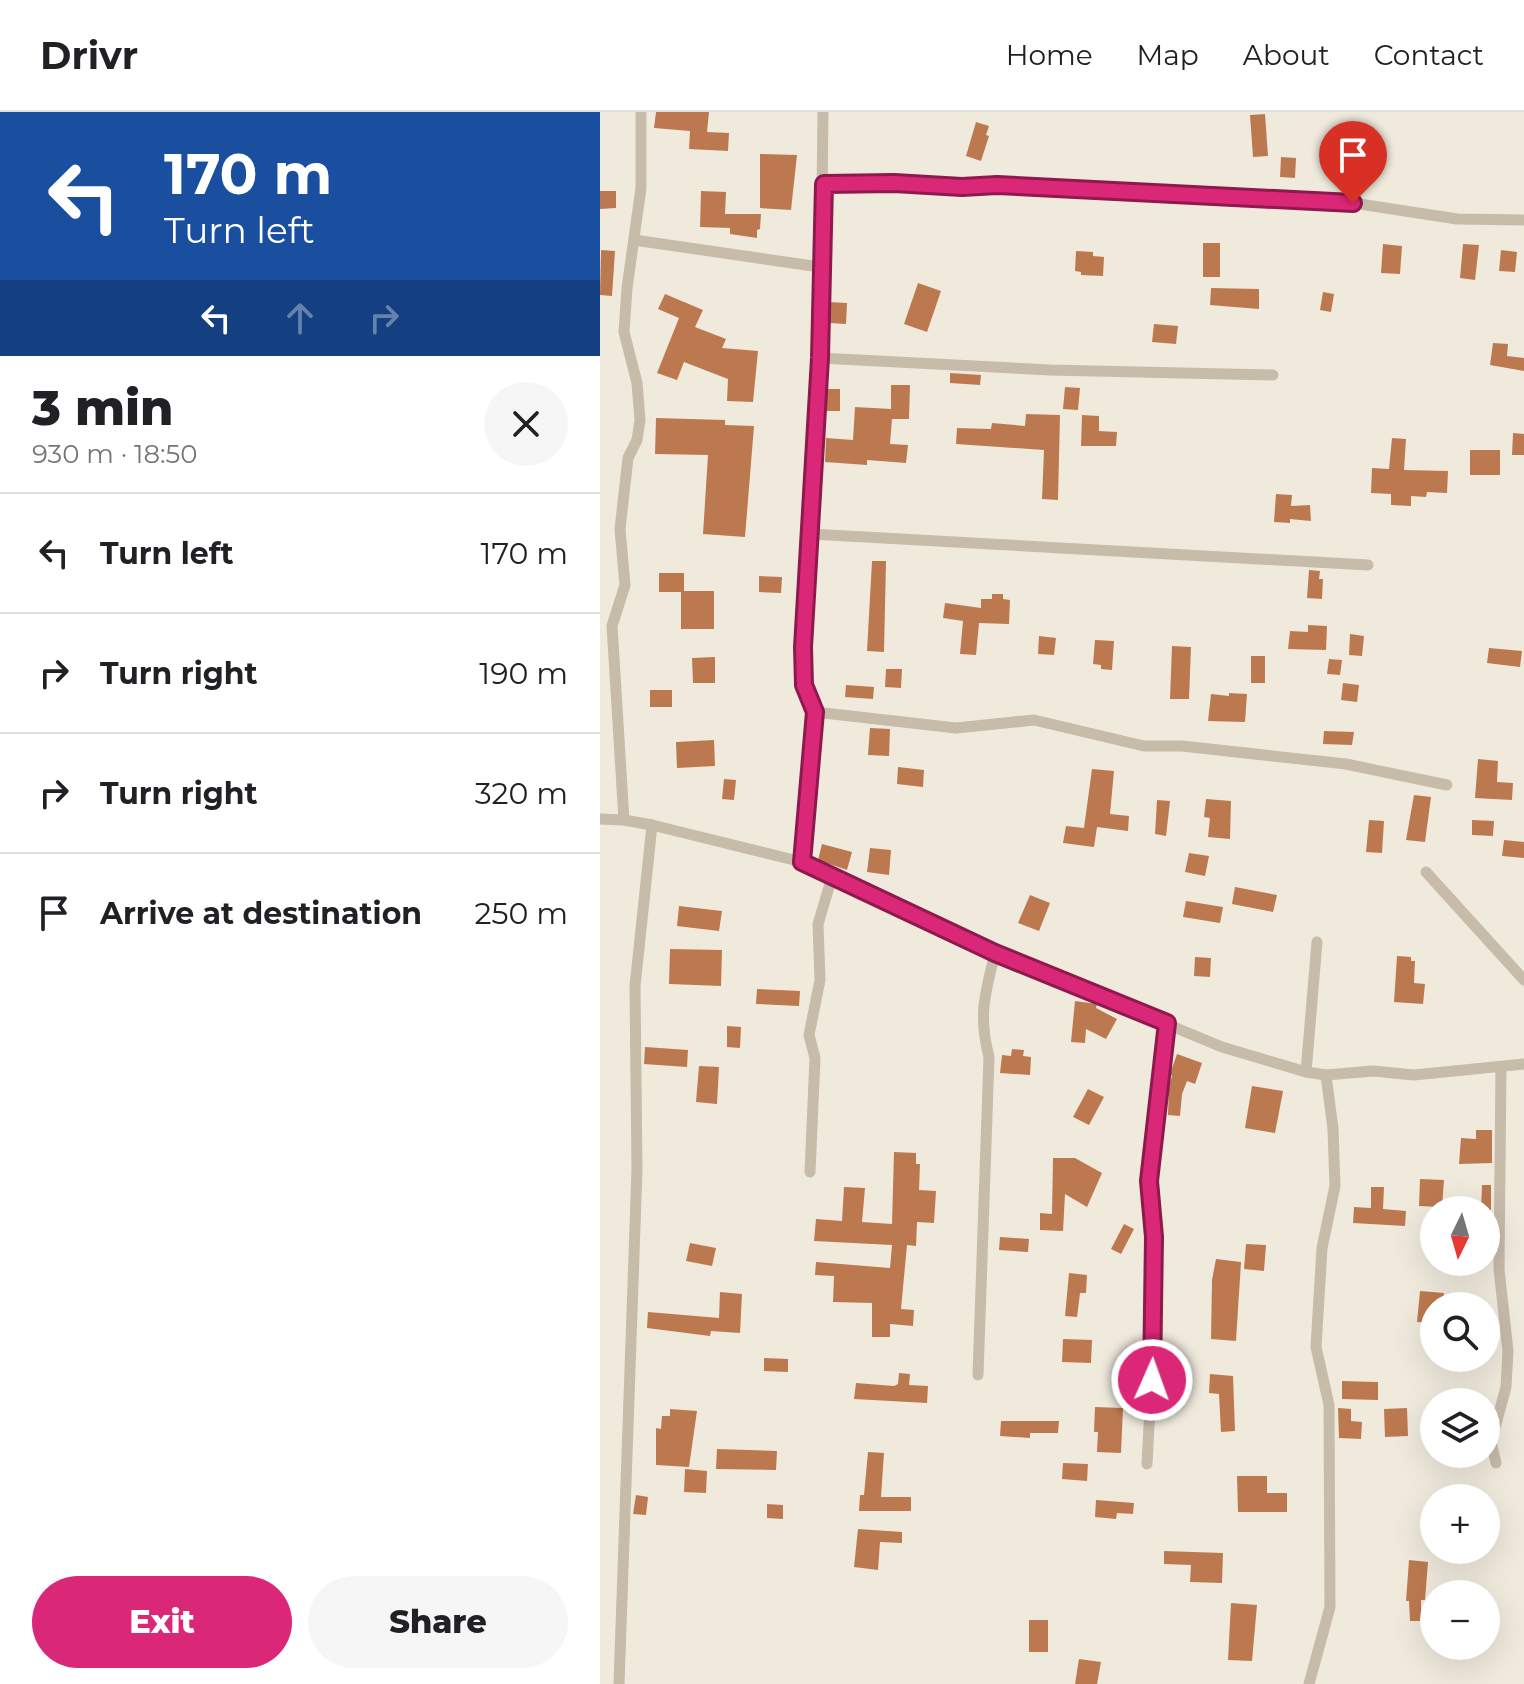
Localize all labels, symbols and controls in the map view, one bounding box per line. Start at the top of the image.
text: Drivr [40,32,138,79]
text: Home [1006,38,1093,72]
text: Map [1137,38,1199,72]
text: About [1243,38,1330,72]
text: Contact [1374,38,1484,72]
pin [1319,121,1387,203]
icon: arrive [1331,133,1375,177]
text: 170 m [164,140,332,208]
icon: left [32,144,136,248]
text: Turn left [164,208,315,252]
icon: left [194,296,238,340]
icon: ahead [278,296,322,340]
icon: right [362,296,406,340]
text: 3 min [32,379,174,437]
button: close [484,382,568,466]
text: 930 m · 18:50 [32,438,197,470]
icon: left [32,531,76,575]
text: Turn left [100,535,233,572]
text: 170 m [481,535,568,572]
icon: right [32,651,76,695]
text: Turn right [100,655,257,692]
text: 190 m [479,655,568,692]
icon: right [32,771,76,815]
text: Turn right [100,775,257,812]
text: 320 m [475,775,568,812]
icon: arrive [32,891,76,935]
text: Arrive at destination [100,895,422,932]
text: 250 m [474,895,568,932]
north arrow [1420,1196,1500,1276]
map controls [1420,1196,1500,1660]
button: search [1420,1292,1500,1372]
position arrow [1110,1338,1194,1422]
button: layers [1420,1388,1500,1468]
button: + [1420,1484,1500,1564]
button: Exit [32,1576,292,1668]
button: Share [308,1576,568,1668]
button: − [1420,1580,1500,1660]

